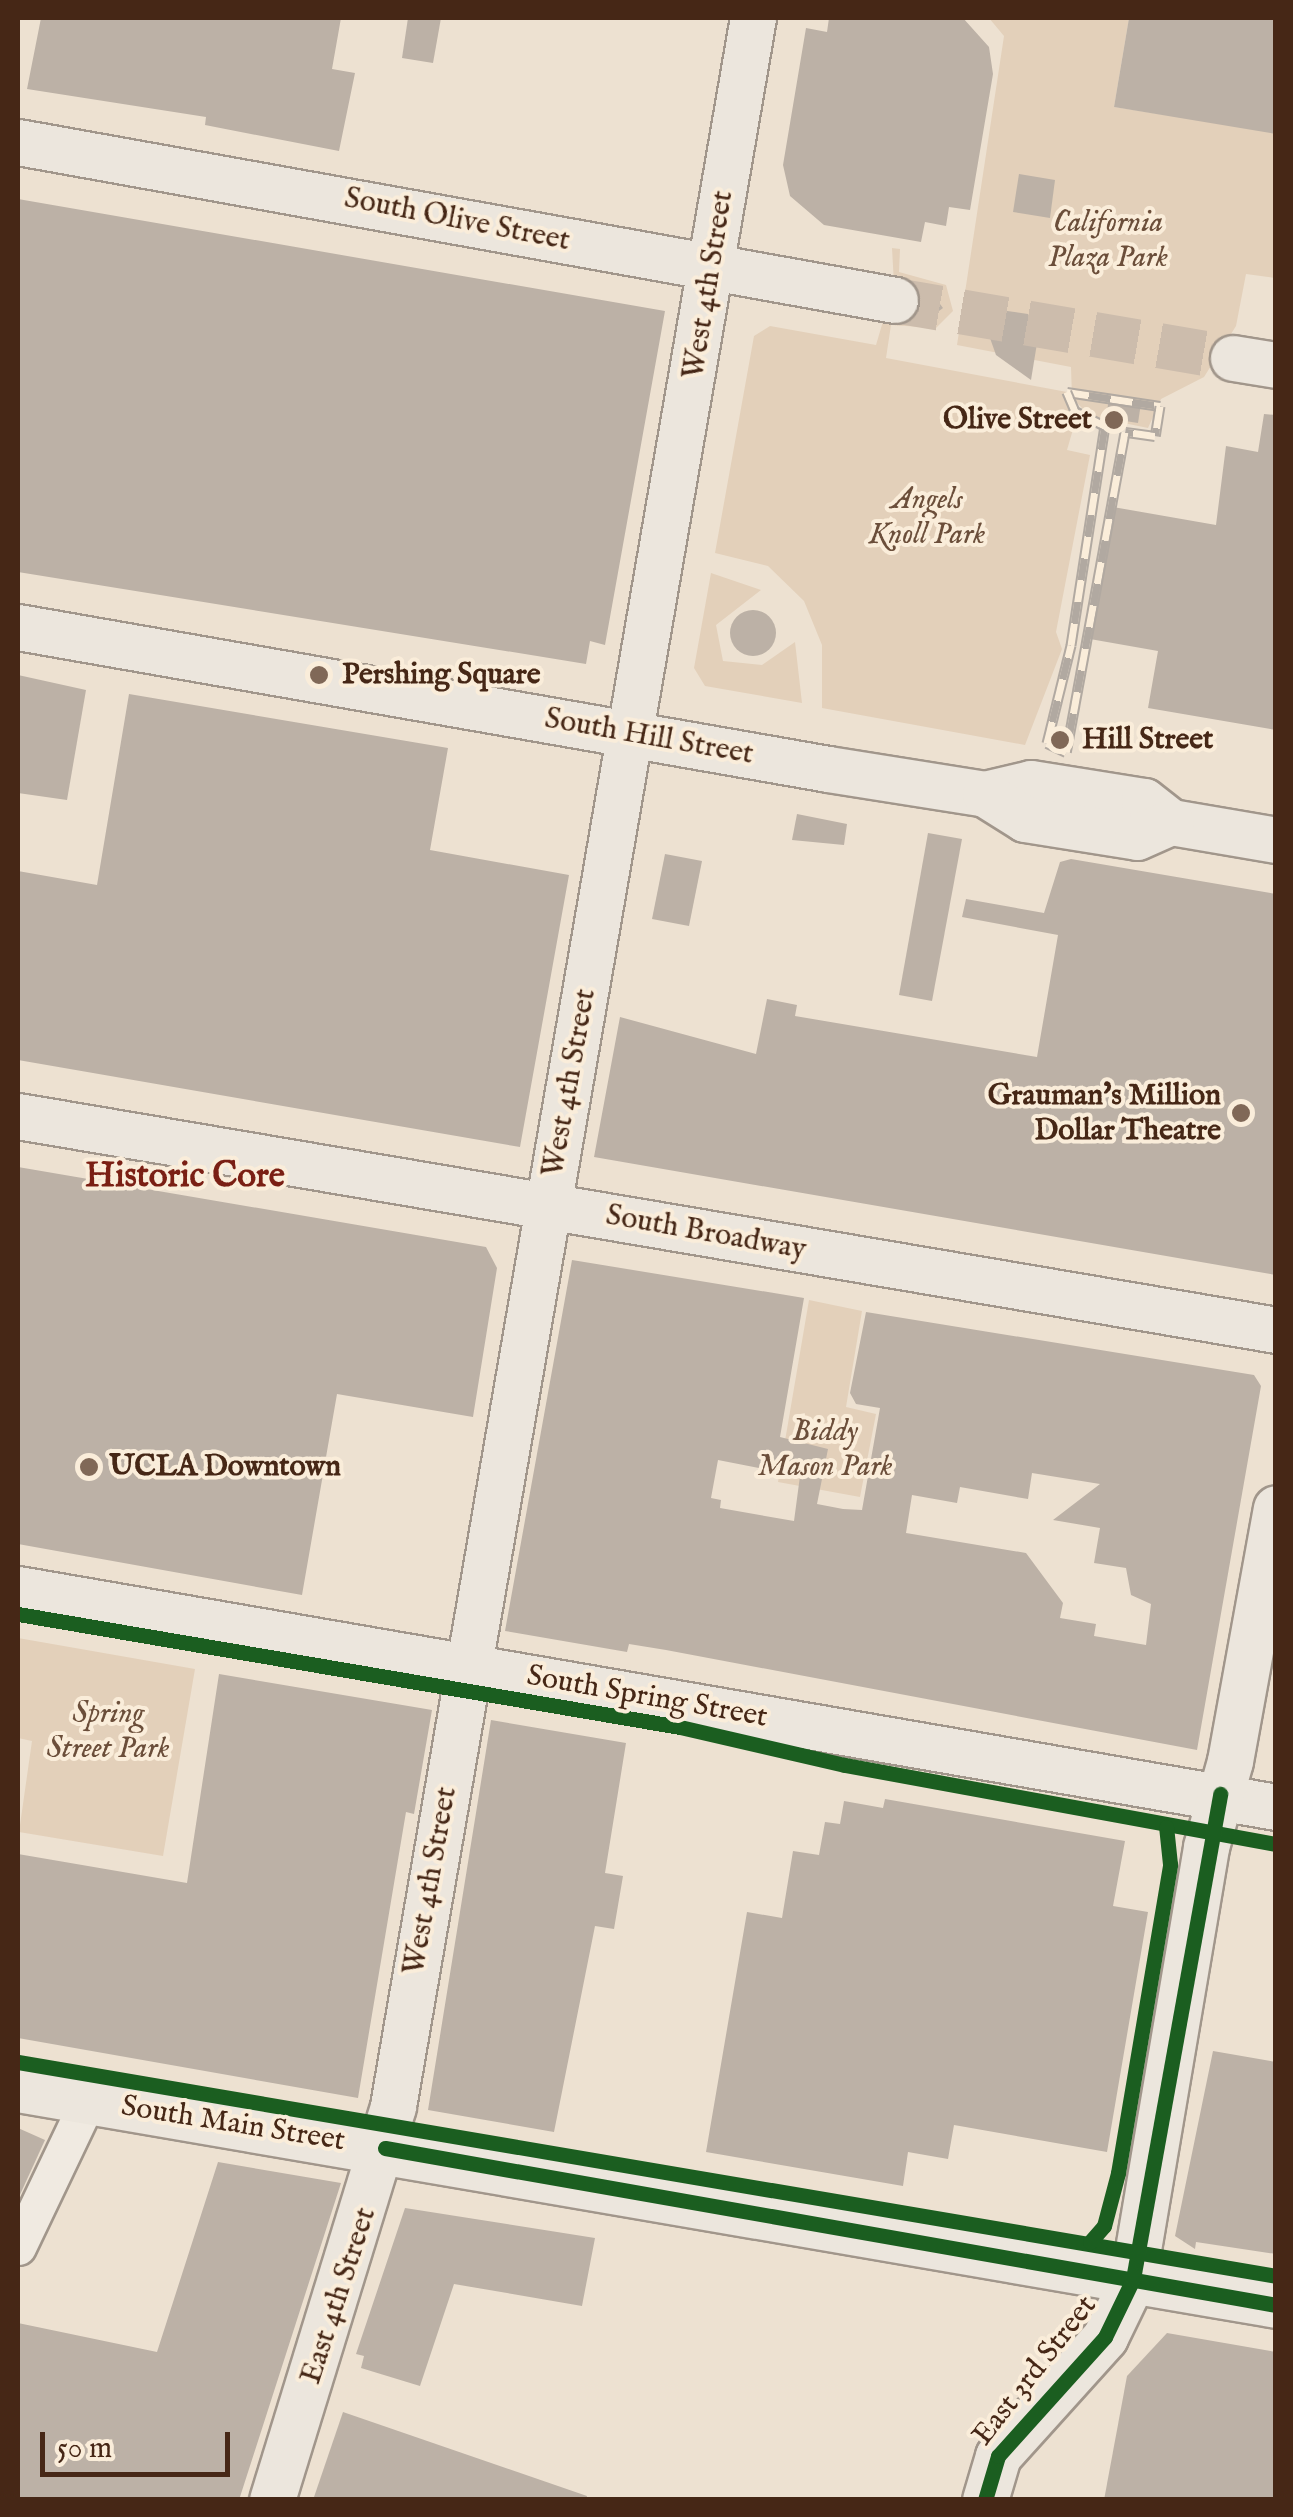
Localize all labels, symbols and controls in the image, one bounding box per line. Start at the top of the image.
street label: South Olive Street [341,181,573,259]
street label: West 4th Street [676,188,742,382]
park label: California Plaza Park [1048,205,1168,276]
place label: Olive Street [943,402,1092,438]
marker: Olive Street [1101,407,1127,433]
park label: Angels Knoll Park [869,482,985,552]
place label: Pershing Square [342,657,541,693]
marker: Pershing Square [306,662,332,688]
street label: South Hill Street [542,701,756,773]
place label: Hill Street [1082,722,1213,758]
marker: Hill Street [1047,727,1073,753]
street label: West 4th Street [536,986,604,1180]
place label: Grauman's Million Dollar Theatre [988,1078,1221,1148]
marker: Grauman's Million Dollar Theatre [1230,1102,1252,1124]
district label: Historic Core [85,1156,285,1198]
street label: South Broadway [603,1198,809,1268]
park label: Biddy Mason Park [757,1414,893,1484]
place label: UCLA Downtown [109,1449,341,1485]
marker: UCLA Downtown [78,1456,100,1478]
street label: South Spring Street [524,1658,770,1736]
park label: Spring Street Park [46,1696,170,1766]
street label: West 4th Street [397,1784,465,1978]
street label: South Main Street [119,2089,347,2159]
street label: East 4th Street [294,2203,384,2389]
street label: East 3rd Street [965,2289,1105,2453]
scale bar [45,2412,235,2474]
text: 50 m [57,2430,112,2468]

